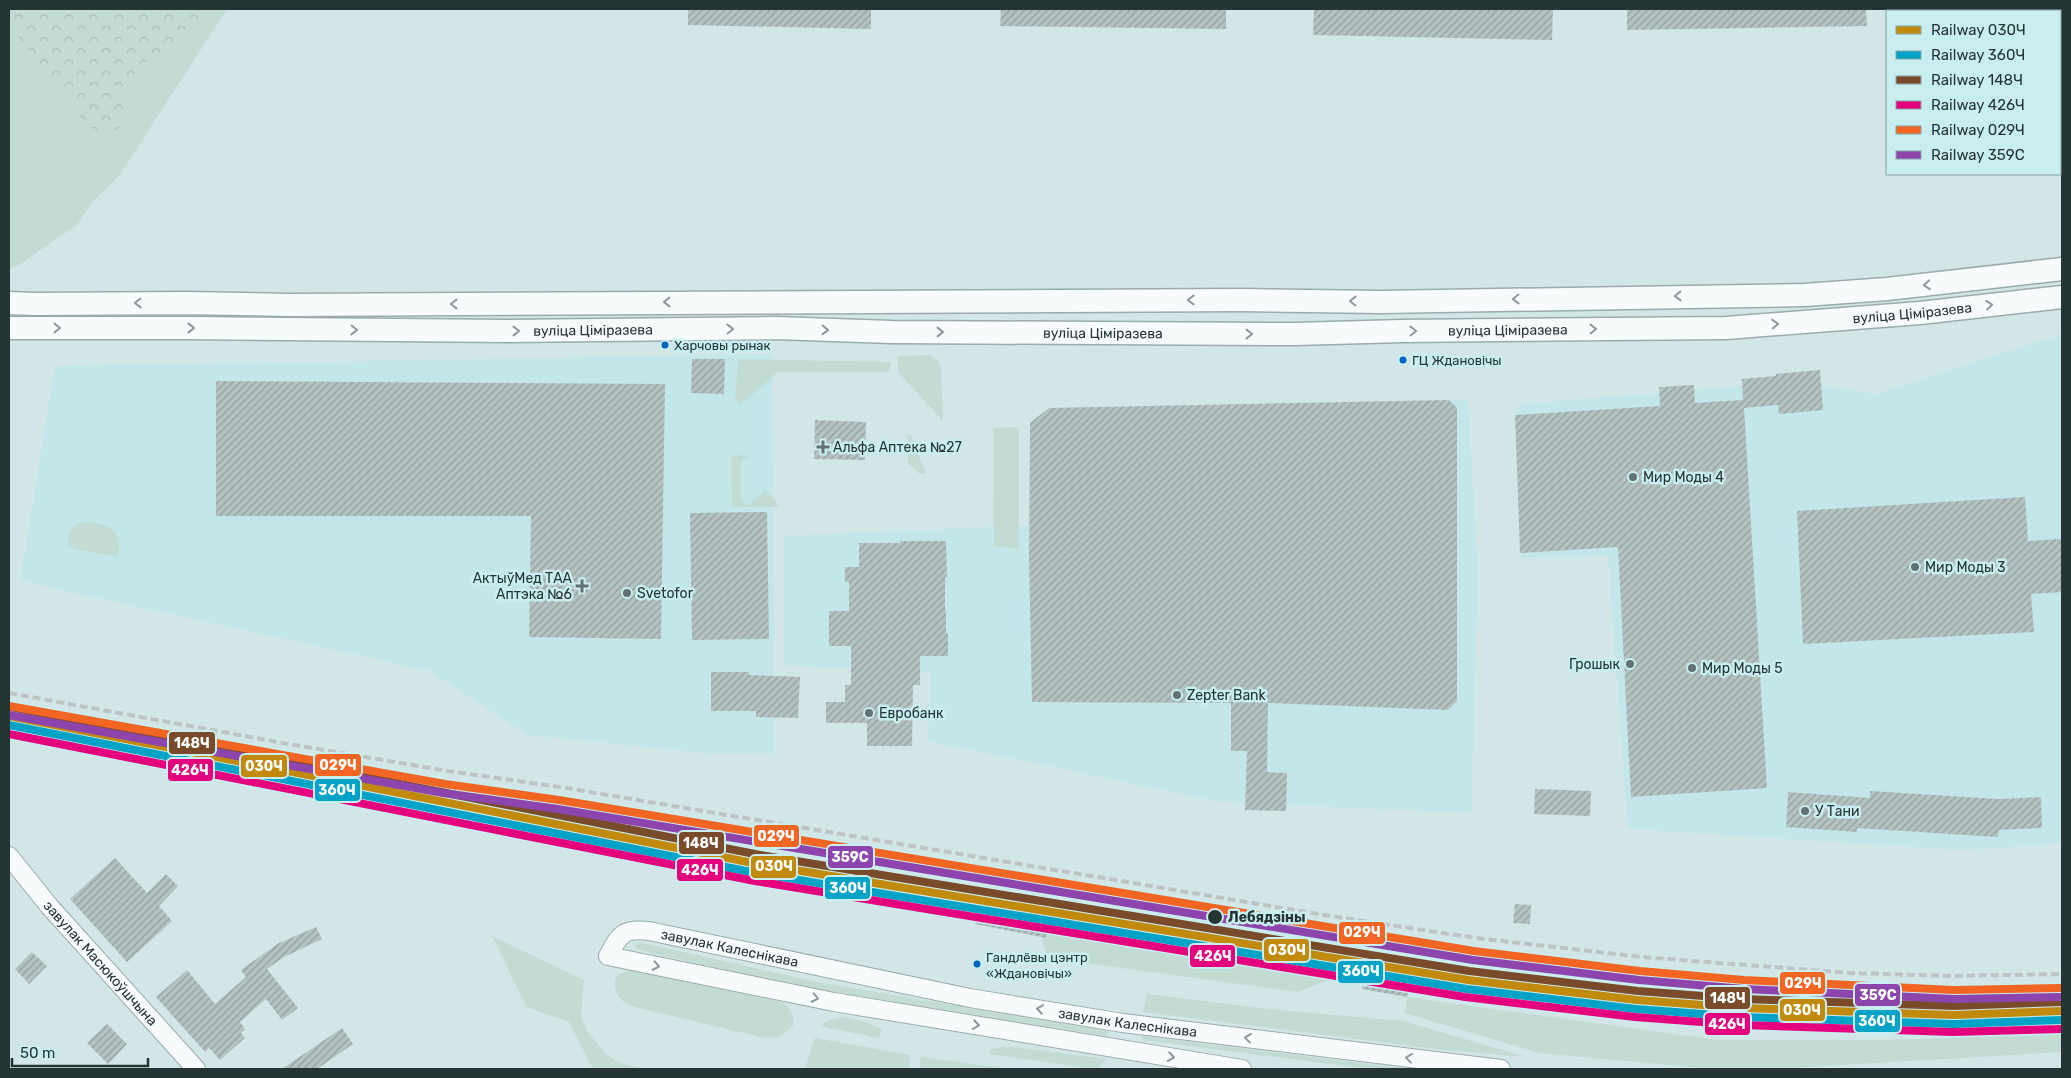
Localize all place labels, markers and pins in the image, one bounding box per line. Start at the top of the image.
place label: Харчовы рынак [674,338,770,353]
marker: Харчовы рынак [660,340,670,350]
place label: ГЦ Ждановічы [1412,353,1502,368]
marker: ГЦ Ждановічы [1398,355,1408,365]
place label: Альфа Аптека №27 [833,439,962,456]
marker: Альфа Аптека №27 [817,441,829,453]
place label: Мир Моды 4 [1643,469,1724,486]
marker: Мир Моды 4 [1627,471,1639,483]
place label: Мир Моды 3 [1925,559,2006,576]
marker: Мир Моды 3 [1909,561,1921,573]
place label: АктыўМед ТАА Аптэка №6 [473,570,573,603]
marker: АктыўМед ТАА Аптэка №6 [576,580,588,592]
place label: Svetofor [637,585,694,602]
marker: Svetofor [621,587,633,599]
place label: Грошык [1569,656,1620,673]
marker: Грошык [1624,658,1636,670]
place label: Мир Моды 5 [1702,660,1783,677]
marker: Мир Моды 5 [1686,662,1698,674]
place label: Zepter Bank [1187,687,1267,704]
marker: Zepter Bank [1171,689,1183,701]
place label: Евробанк [879,705,944,722]
marker: Евробанк [863,707,875,719]
place label: У Тани [1815,803,1860,820]
marker: У Тани [1799,805,1811,817]
marker: Лебядзіны [1206,908,1224,926]
place label: Лебядзіны [1228,909,1306,926]
place label: Гандлёвы цэнтр «Ждановічы» [986,950,1088,981]
marker: Гандлёвы цэнтр «Ждановічы» [972,959,982,969]

